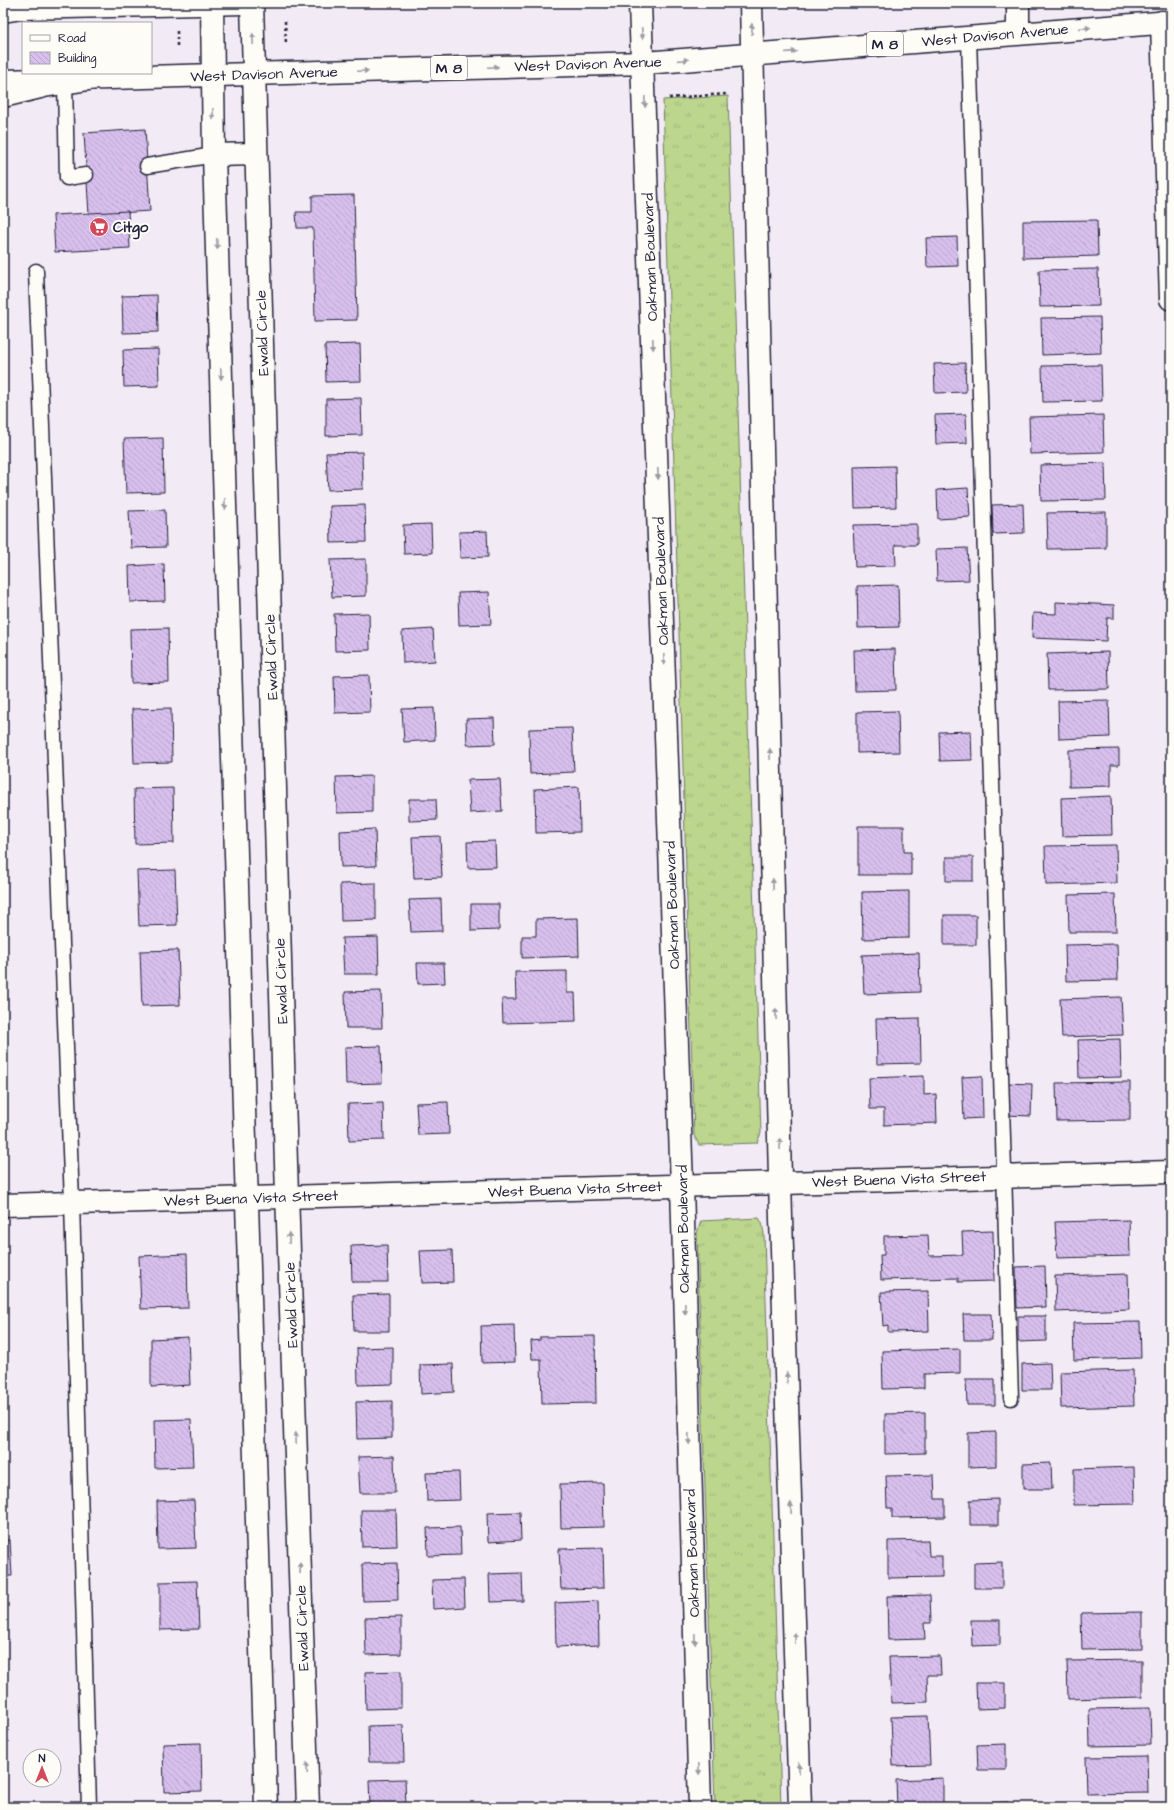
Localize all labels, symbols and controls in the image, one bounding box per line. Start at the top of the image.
street label: West Davison Avenue [921,19,1069,52]
legend [22,22,152,74]
one-way arrow [748,23,755,35]
one-way arrow [1079,25,1091,32]
one-way arrow [639,27,646,39]
text: Road [58,30,86,47]
road number: M 8 [867,32,903,56]
one-way arrow [250,33,257,45]
one-way arrow [785,49,797,56]
text: Building [58,50,96,68]
street label: West Davison Avenue [514,51,662,78]
road number: M 8 [431,56,467,80]
one-way arrow [677,57,689,64]
street label: West Davison Avenue [190,61,338,88]
one-way arrow [487,64,500,70]
one-way arrow [357,68,370,74]
one-way arrow [642,96,648,109]
one-way arrow [210,108,216,121]
street label: Oakman Boulevard [638,192,663,321]
supermarket icon: Citgo [88,216,110,238]
place label: Citgo [113,217,149,240]
one-way arrow [214,238,220,251]
street label: Ewald Circle [251,290,274,376]
one-way arrow [650,338,656,351]
one-way arrow [218,368,224,381]
one-way arrow [654,468,661,480]
one-way arrow [222,498,228,511]
street label: Oakman Boulevard [649,516,674,645]
street label: Ewald Circle [260,614,283,700]
one-way arrow [661,654,667,667]
one-way arrow [767,747,773,760]
street label: Oakman Boulevard [660,840,685,969]
one-way arrow [770,877,776,890]
street label: Ewald Circle [270,938,293,1024]
one-way arrow [773,1008,780,1020]
one-way arrow [777,1137,783,1150]
street label: Oakman Boulevard [672,1164,695,1293]
street label: West Buena Vista Street [811,1166,987,1193]
street label: West Buena Vista Street [487,1176,663,1203]
street label: West Buena Vista Street [163,1185,339,1212]
one-way arrow [286,1231,292,1244]
street label: Ewald Circle [280,1262,303,1348]
one-way arrow [682,1303,688,1316]
one-way arrow [783,1372,790,1384]
one-way arrow [293,1431,299,1444]
one-way arrow [686,1433,692,1446]
street label: Oakman Boulevard [680,1488,705,1617]
one-way arrow [787,1502,794,1514]
one-way arrow [297,1561,303,1574]
street label: Ewald Circle [291,1585,314,1671]
one-way arrow [792,1631,798,1644]
one-way arrow [692,1633,698,1646]
north arrow [22,1748,62,1788]
text: N [39,1751,46,1766]
one-way arrow [796,1761,802,1774]
one-way arrow [303,1762,310,1774]
one-way arrow [696,1763,702,1776]

